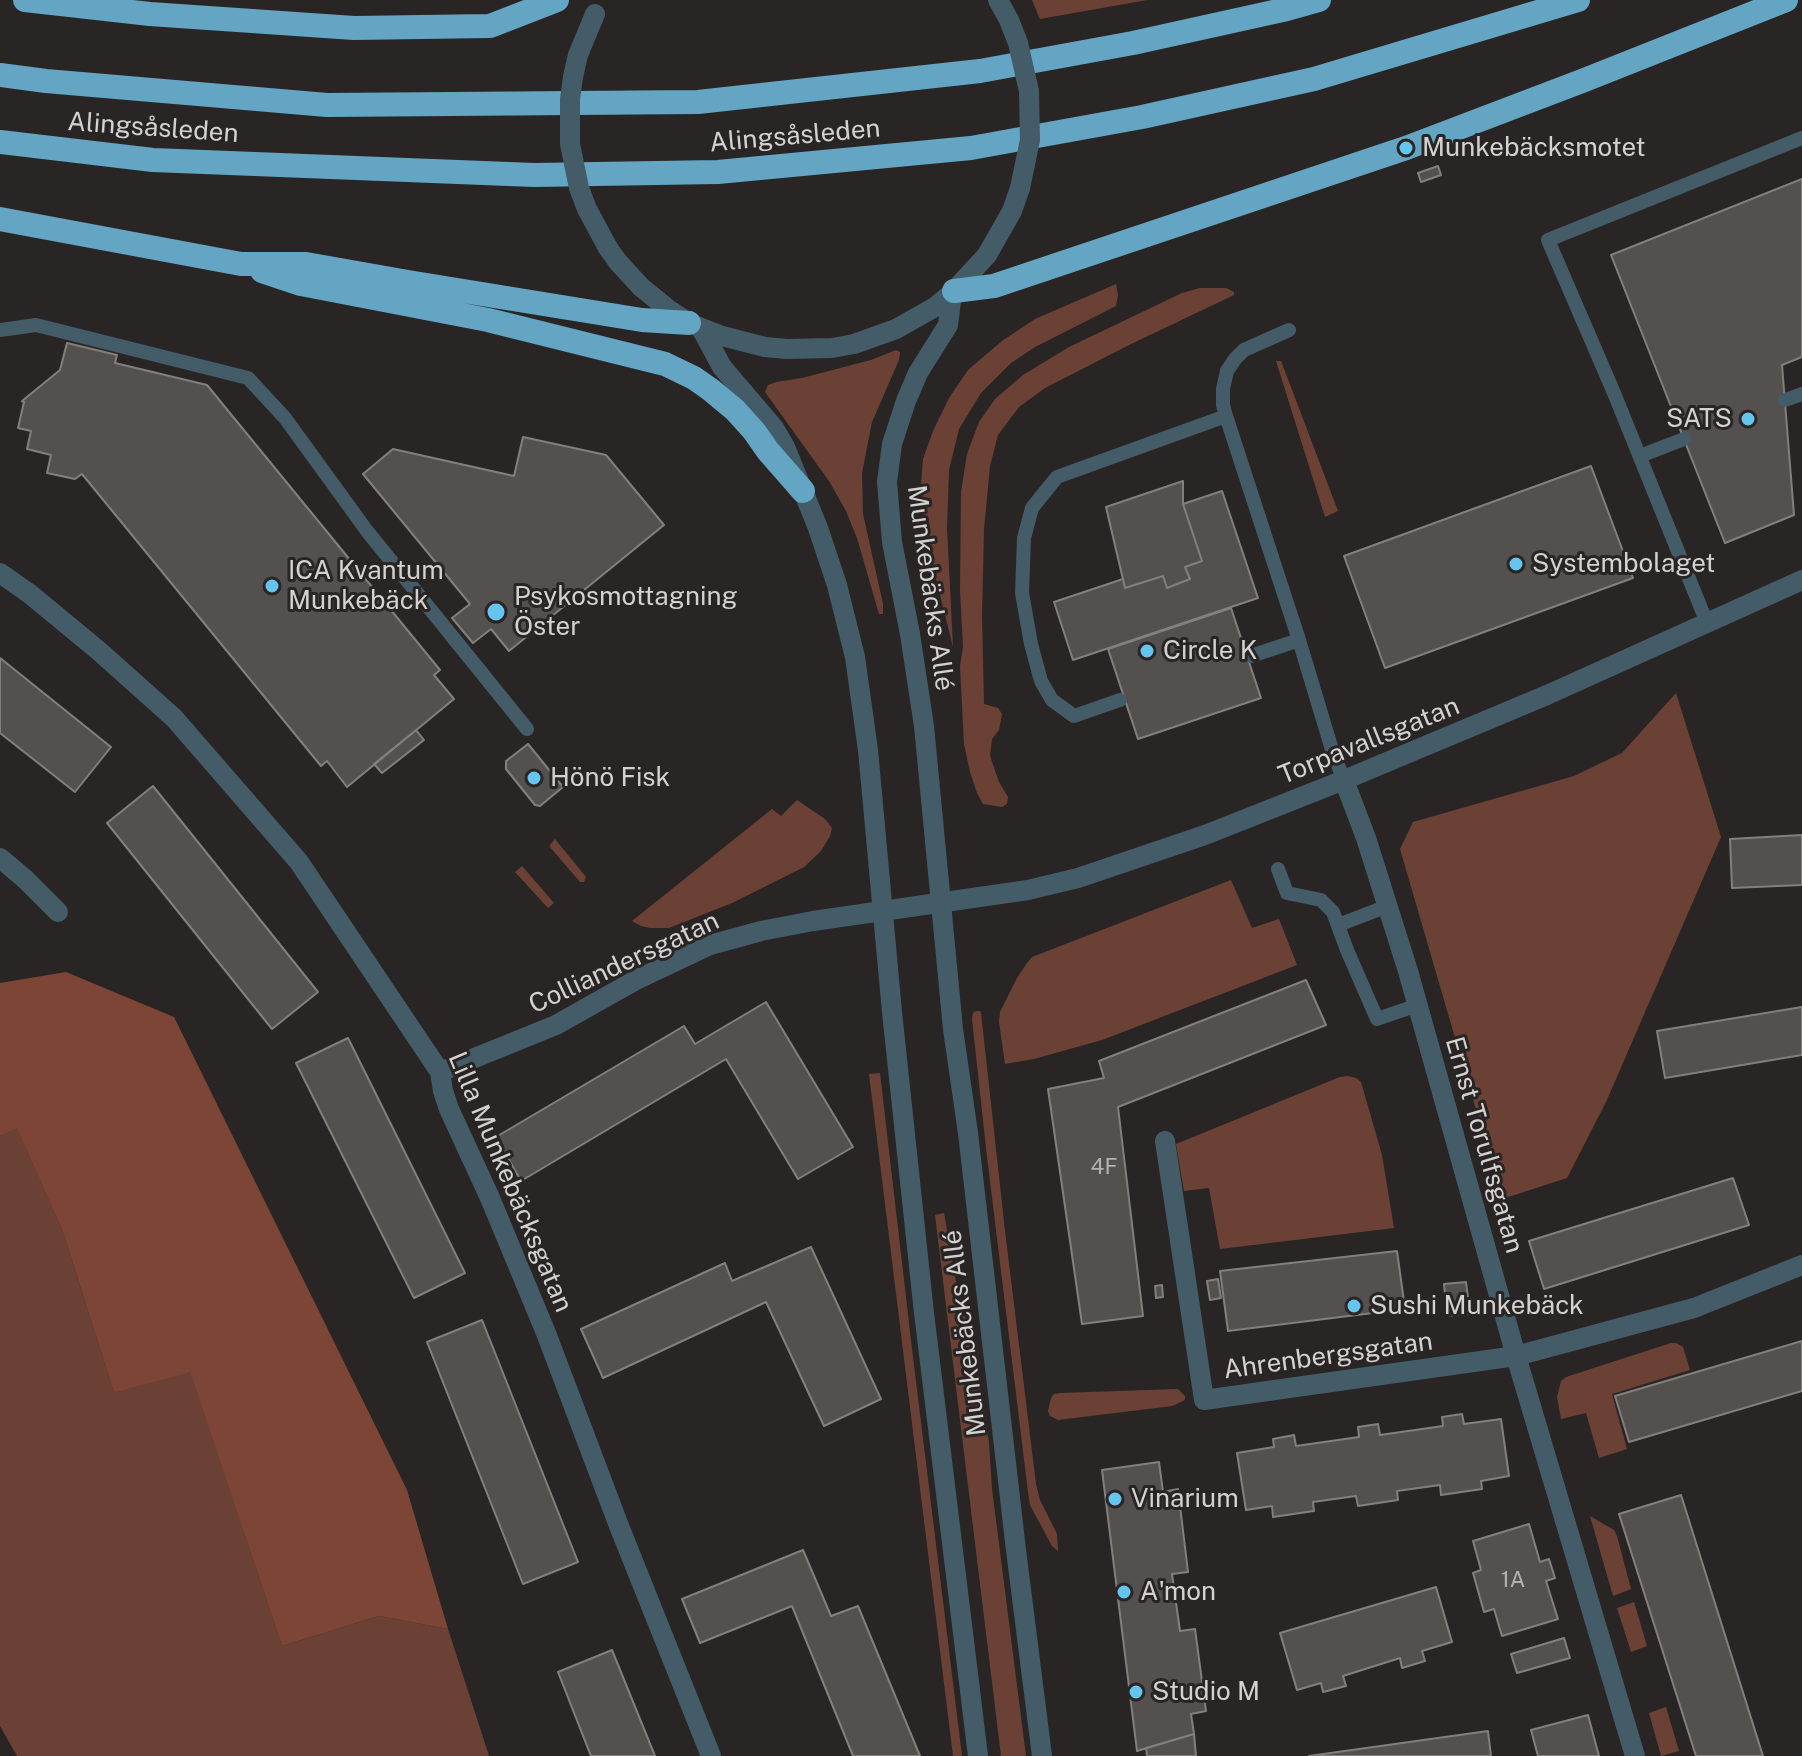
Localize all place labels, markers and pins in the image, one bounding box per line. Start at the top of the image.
place label: Munkebäcksmotet [1422,132,1646,164]
marker: Munkebäcksmotet [1397,139,1415,157]
place label: SATS [1666,403,1732,435]
marker: SATS [1739,410,1757,428]
place label: Systembolaget [1532,548,1715,580]
place label: ICA Kvantum Munkebäck [288,555,444,616]
marker: Systembolaget [1507,555,1525,573]
marker: ICA Kvantum Munkebäck [263,577,281,595]
place label: Psykosmottagning Öster [514,581,738,642]
marker: Psykosmottagning Öster [485,601,507,623]
place label: Circle K [1163,635,1257,667]
marker: Circle K [1138,642,1156,660]
place label: Hönö Fisk [550,762,670,794]
marker: Hönö Fisk [525,769,543,787]
place label: Sushi Munkebäck [1370,1290,1584,1322]
marker: Sushi Munkebäck [1345,1297,1363,1315]
place label: Vinarium [1131,1483,1239,1515]
marker: Vinarium [1106,1490,1124,1508]
place label: A'mon [1140,1576,1216,1608]
marker: A'mon [1115,1583,1133,1601]
place label: Studio M [1152,1676,1260,1708]
marker: Studio M [1127,1683,1145,1701]

